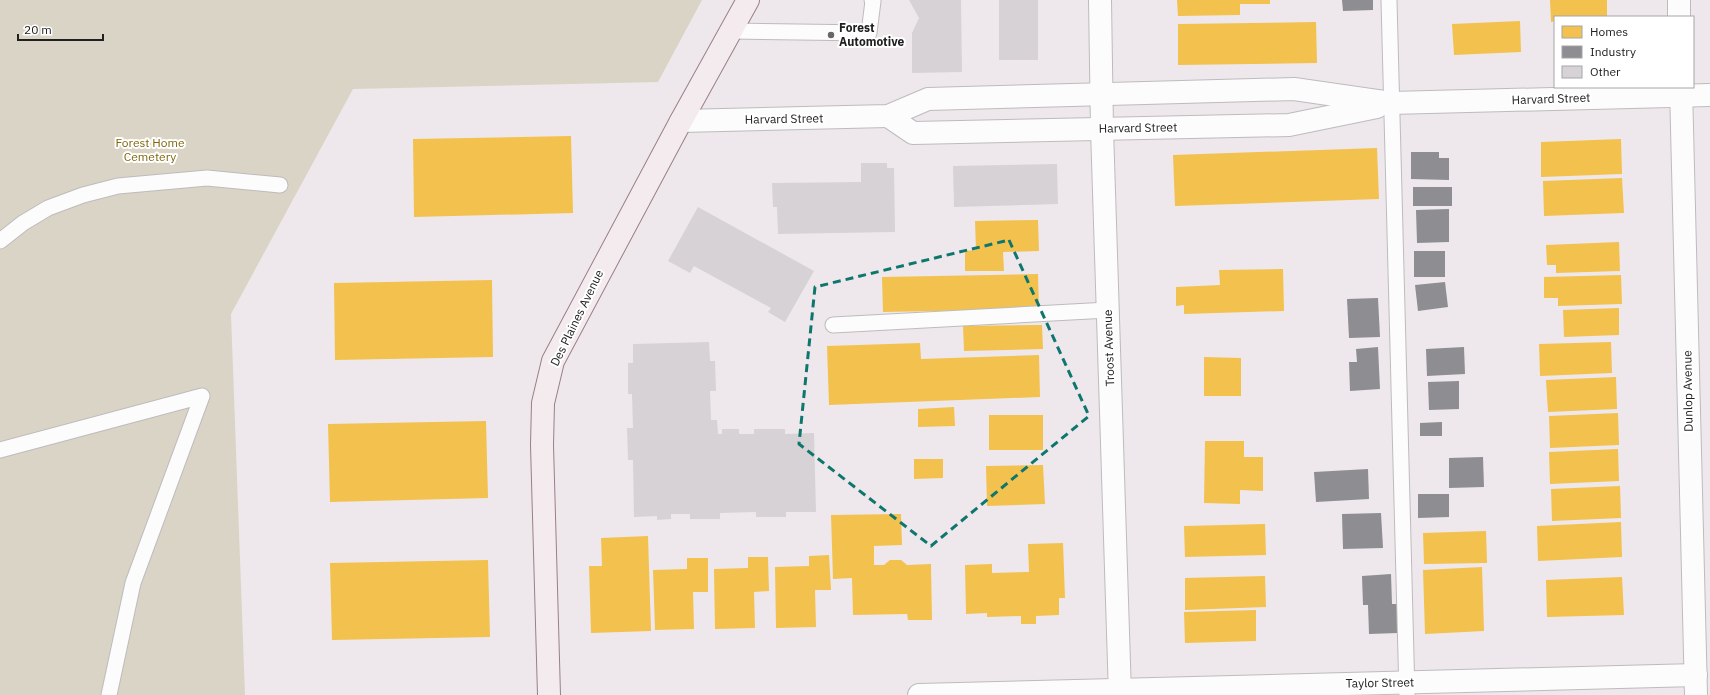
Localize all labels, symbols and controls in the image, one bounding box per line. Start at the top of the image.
scale bar [18,16,103,42]
legend [1554,16,1694,88]
place label: Forest Automotive [839,20,905,49]
text: 20 m [24,22,52,37]
text: Homes [1590,24,1628,39]
marker: Forest Automotive [826,30,836,40]
text: Industry [1590,44,1636,59]
text: Other [1590,64,1621,79]
street label: Harvard Street [1511,90,1591,107]
street label: Harvard Street [745,110,823,127]
street label: Harvard Street [1099,119,1177,136]
park label: Forest Home Cemetery [115,135,185,164]
street label: Des Plaines Avenue [547,267,607,368]
street label: Troost Avenue [1100,309,1117,387]
street label: Dunlop Avenue [1679,350,1696,432]
street label: Taylor Street [1346,674,1414,691]

